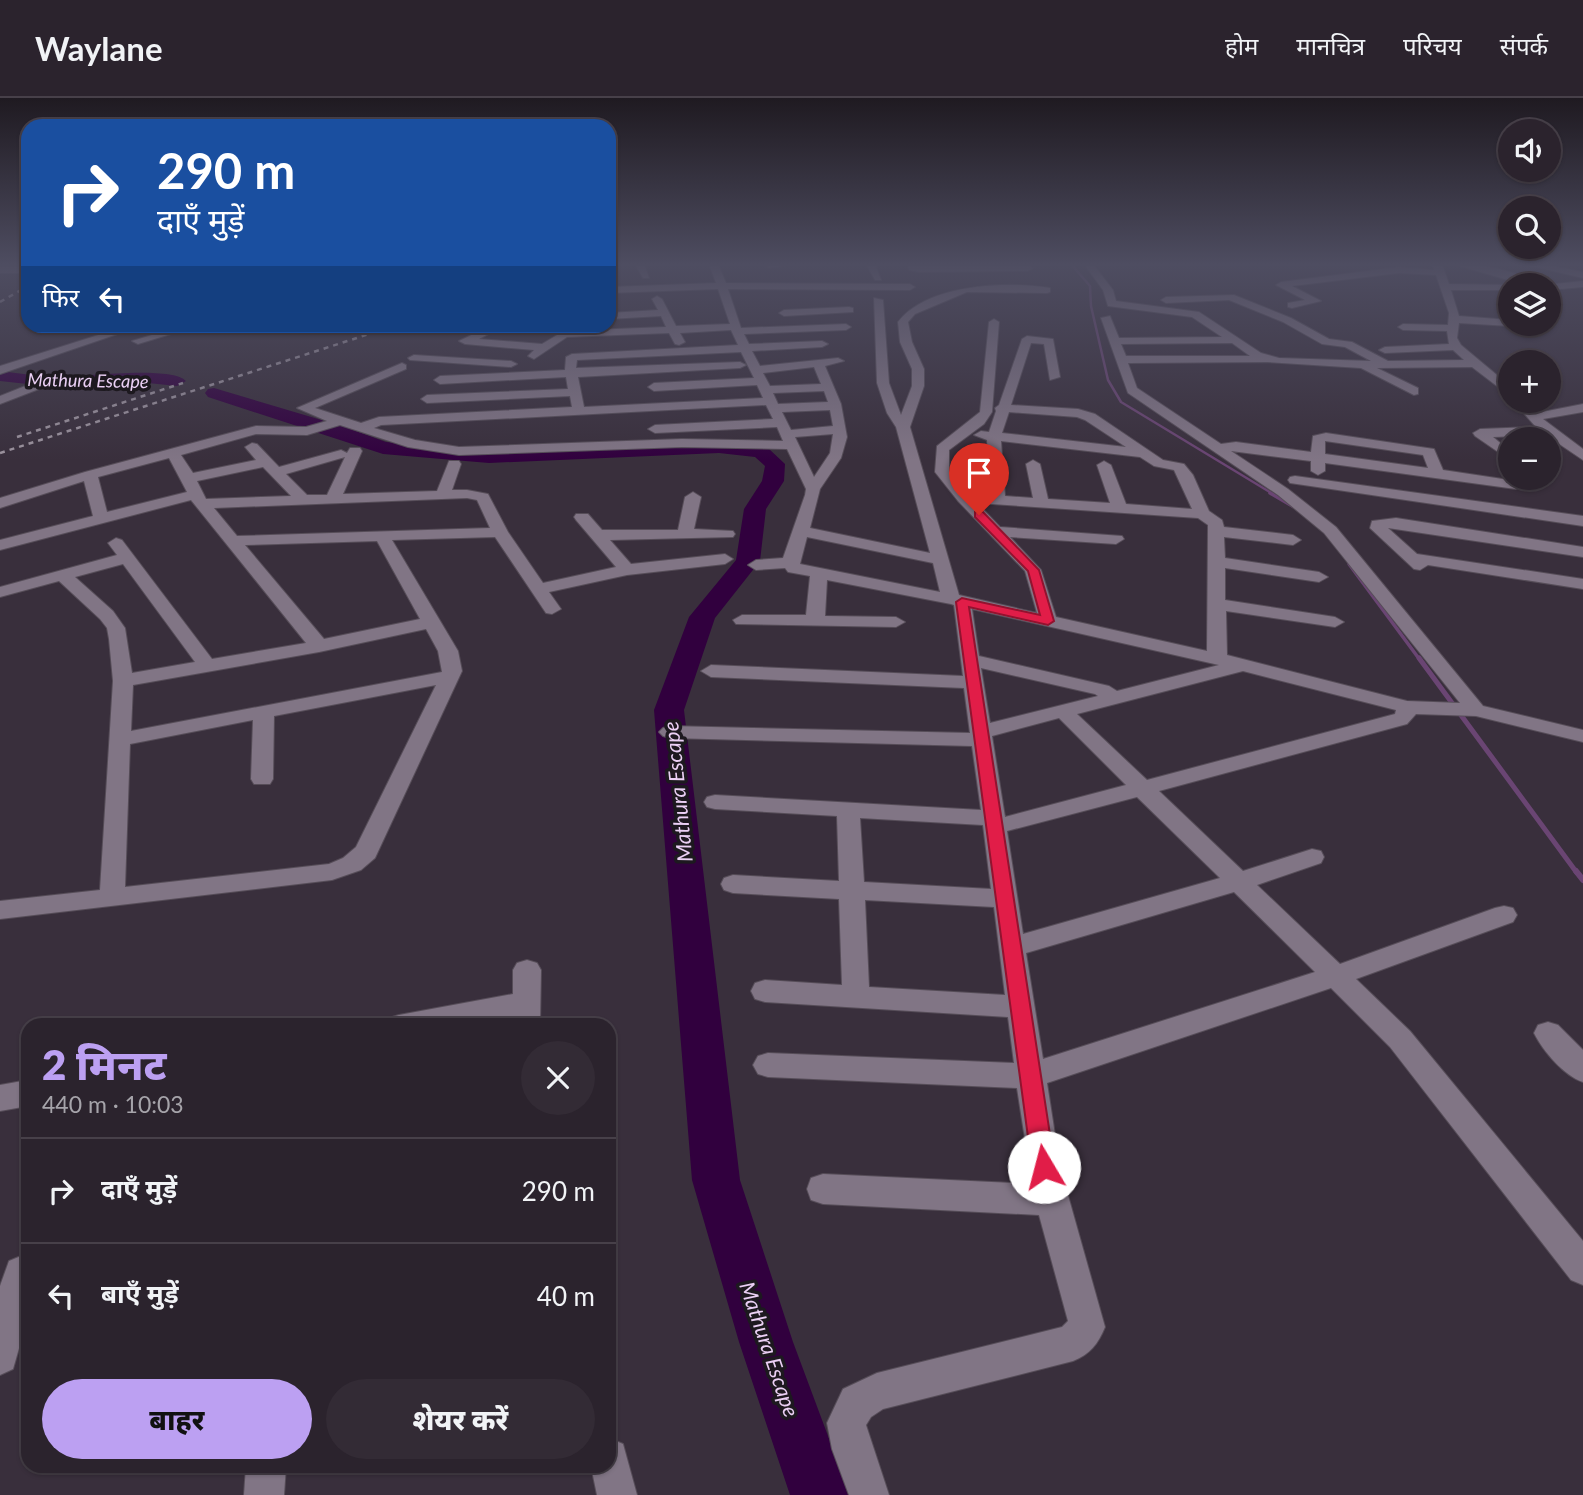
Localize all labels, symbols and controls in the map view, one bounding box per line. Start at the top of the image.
text: Waylane [35,28,163,68]
text: होम [1225,31,1258,60]
text: मानचित्र [1296,31,1365,60]
text: परिचय [1403,31,1462,60]
text: संपर्क [1500,31,1548,60]
map controls [1498,119,1561,490]
button: sound [1498,119,1561,182]
text: 290 m [157,141,295,199]
icon: right [42,147,133,238]
button: search [1498,196,1561,259]
text: दाएँ मुड़ें [157,200,244,239]
button: layers [1498,273,1561,336]
icon: left [93,280,131,318]
text: फिर [42,281,79,313]
button: + [1498,350,1561,413]
water label: Mathura Escape [27,368,149,392]
button: − [1498,427,1561,490]
pin [949,443,1009,515]
icon: arrive [960,454,998,492]
water label: Mathura Escape [657,720,697,864]
text: 2 मिनट [42,1039,167,1089]
button: close [521,1041,595,1115]
text: 440 m · 10:03 [42,1090,184,1118]
position arrow [1007,1130,1081,1204]
icon: right [42,1172,80,1210]
text: दाएँ मुड़ें [101,1172,177,1204]
text: 290 m [522,1175,595,1207]
icon: left [42,1277,80,1315]
text: बाएँ मुड़ें [101,1277,179,1309]
water label: Mathura Escape [735,1278,805,1420]
text: 40 m [537,1280,595,1312]
button: बाहर [42,1379,312,1459]
button: शेयर करें [326,1379,595,1459]

